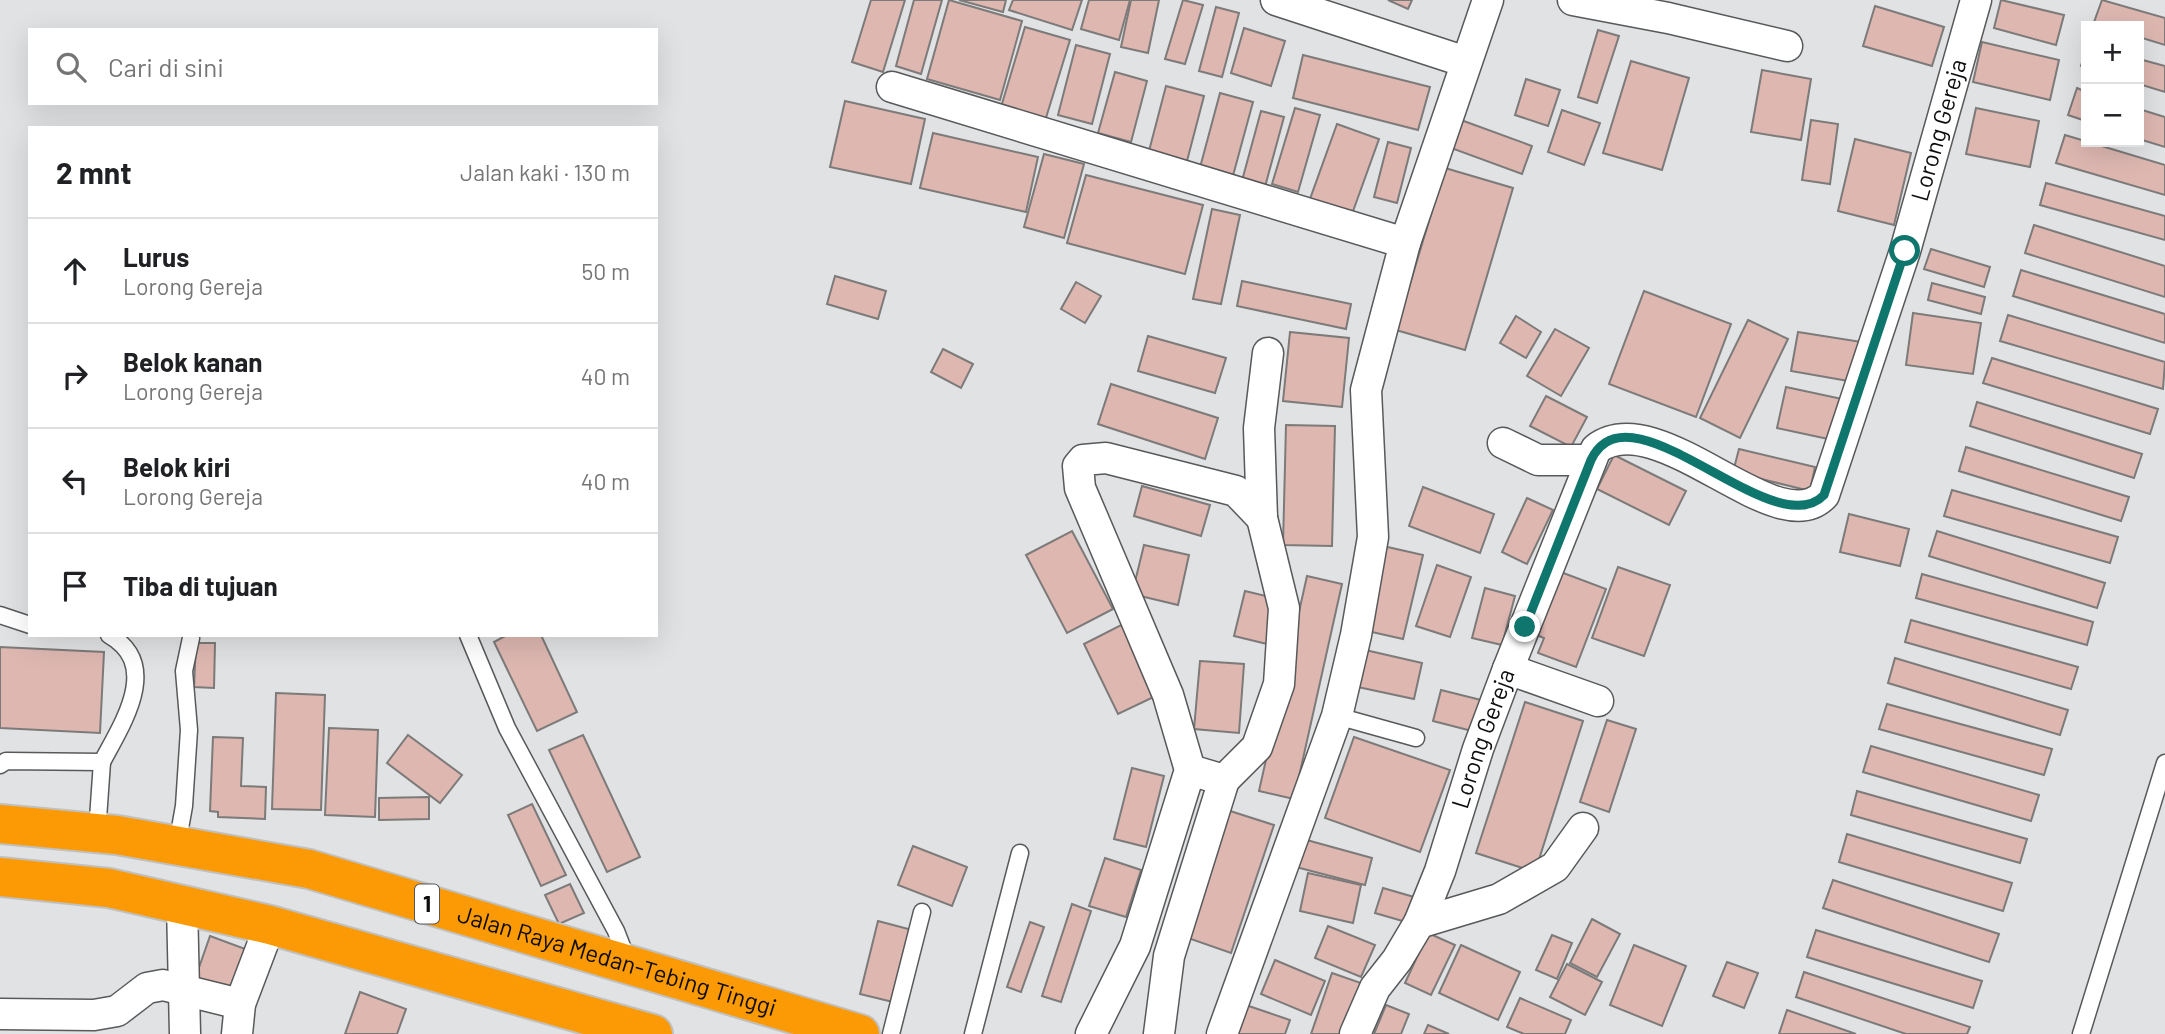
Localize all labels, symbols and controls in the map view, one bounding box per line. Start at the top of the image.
map controls [2081,21,2144,147]
button: + [2081,21,2144,84]
search box [28,28,658,105]
icon: search [52,48,90,86]
text: Cari di sini [108,51,224,82]
street label: Lorong Gereja [1904,56,1972,204]
button: − [2081,84,2144,147]
text: 2 mnt [56,154,132,190]
text: Jalan kaki · 130 m [460,158,630,186]
route start [1889,235,1920,266]
text: Lurus [123,241,189,272]
icon: ahead [56,252,94,290]
text: 50 m [582,257,630,285]
text: Lorong Gereja [123,272,263,300]
text: Belok kanan [123,346,262,377]
icon: right [56,357,94,395]
text: 40 m [581,362,630,390]
text: Lorong Gereja [123,377,263,405]
text: Belok kiri [123,451,230,482]
icon: left [56,462,94,500]
text: 40 m [581,467,630,495]
text: Lorong Gereja [123,482,263,510]
icon: arrive [56,567,94,605]
text: Tiba di tujuan [123,570,278,601]
route end [1509,611,1540,642]
street label: Lorong Gereja [1444,664,1520,812]
road number: 1 [415,884,439,923]
street label: Jalan Raya Medan-Tebing Tinggi [454,898,780,1021]

